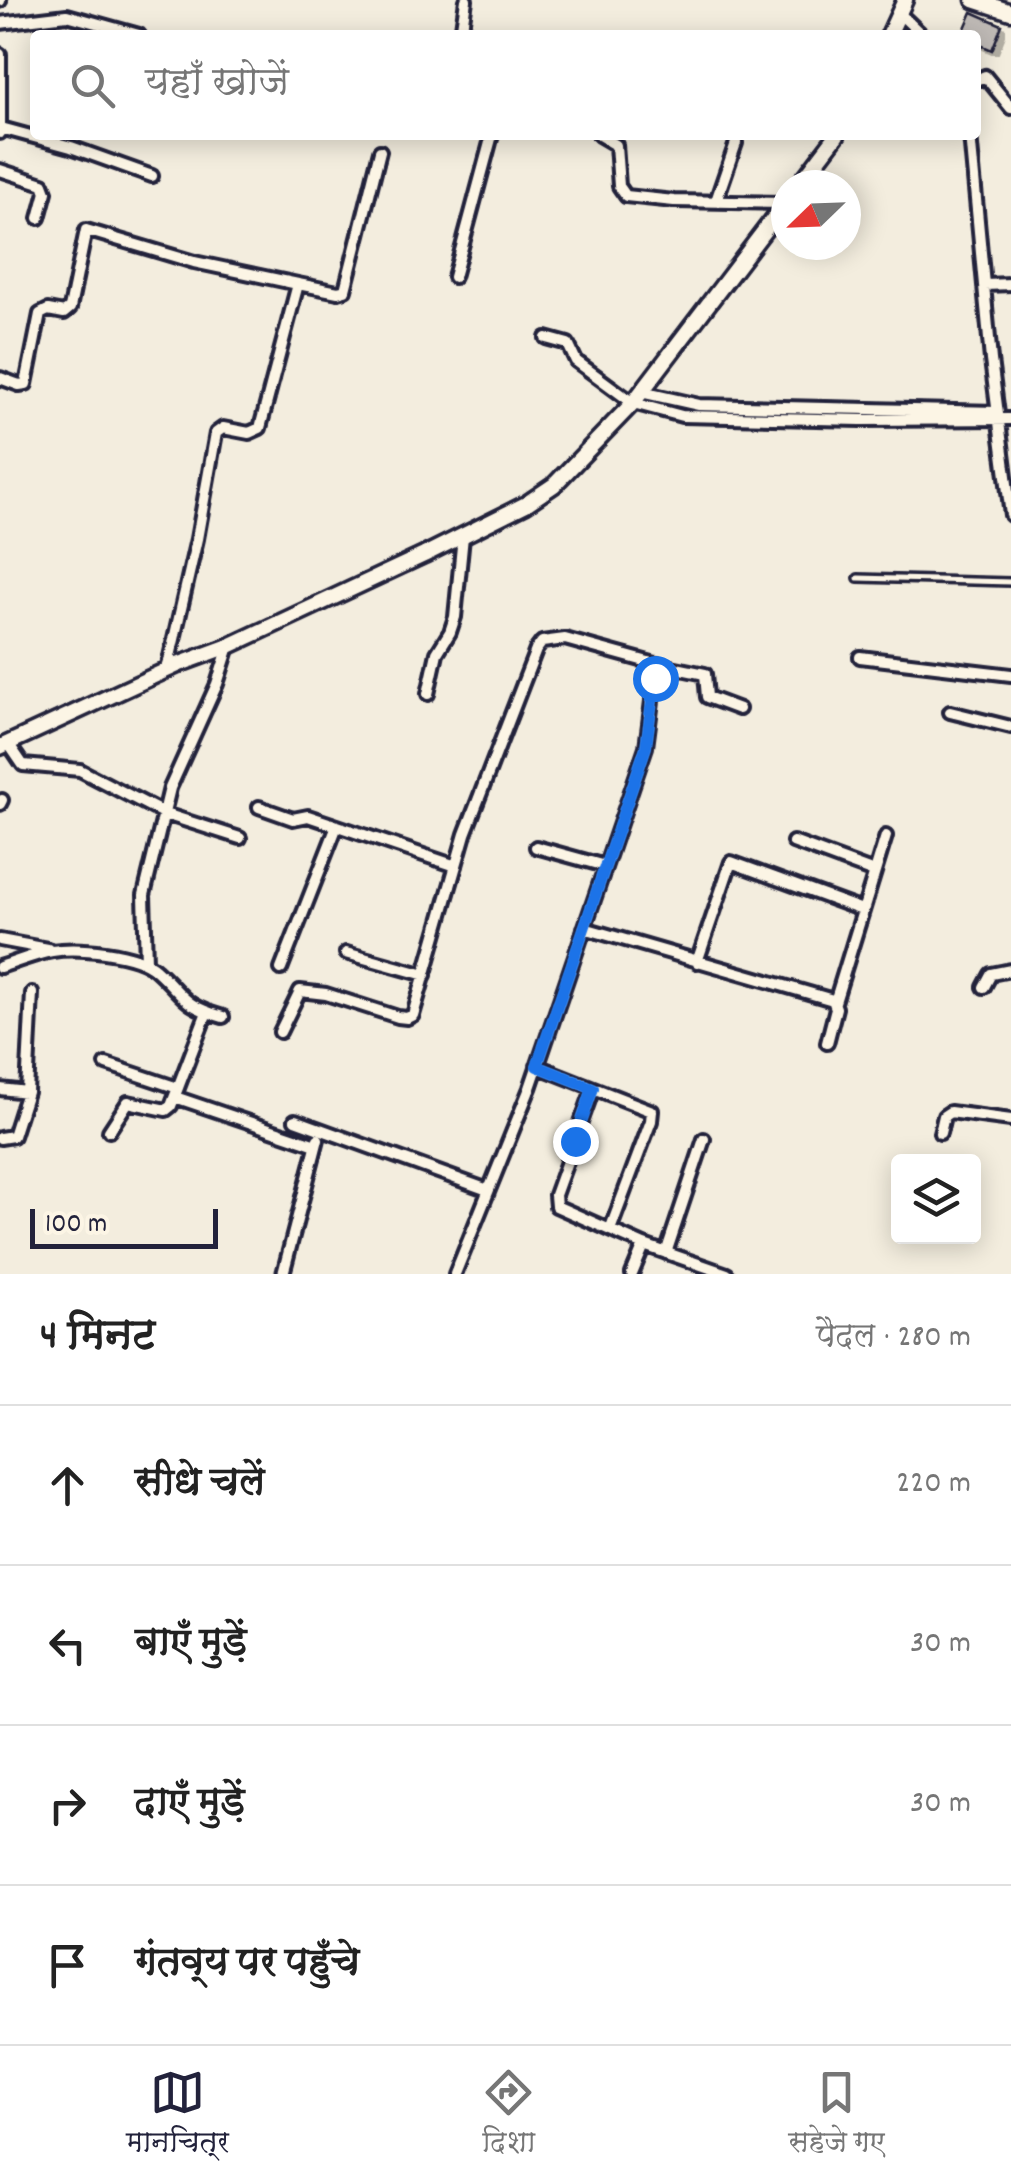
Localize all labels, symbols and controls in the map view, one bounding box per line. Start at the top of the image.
search box [30,30,981,140]
icon: search [65,58,120,113]
text: यहाँ खोजें [145,58,289,113]
north arrow [771,170,861,260]
route start [633,656,679,702]
route end [553,1119,599,1165]
map controls [891,1154,981,1244]
button: layers [891,1154,981,1244]
scale bar [30,1204,218,1248]
text: 100 m [45,1206,107,1246]
text: 4 मिनट [40,1309,155,1369]
text: पैदल · 280 m [816,1316,971,1362]
icon: ahead [40,1458,95,1513]
text: सीधे चलें [135,1458,265,1513]
text: 220 m [896,1462,971,1508]
icon: left [40,1618,95,1673]
text: बाएँ मुड़ें [135,1618,247,1673]
text: 30 m [910,1622,971,1668]
icon: right [40,1778,95,1833]
text: दाएँ मुड़ें [135,1778,245,1833]
text: 30 m [910,1782,971,1828]
icon: arrive [40,1938,95,1993]
text: गंतव्य पर पहुँचे [135,1938,360,1993]
tab: मानचित्र [126,2065,229,2165]
tab: दिशा [481,2065,536,2165]
tab: सहेजे गए [788,2065,885,2165]

